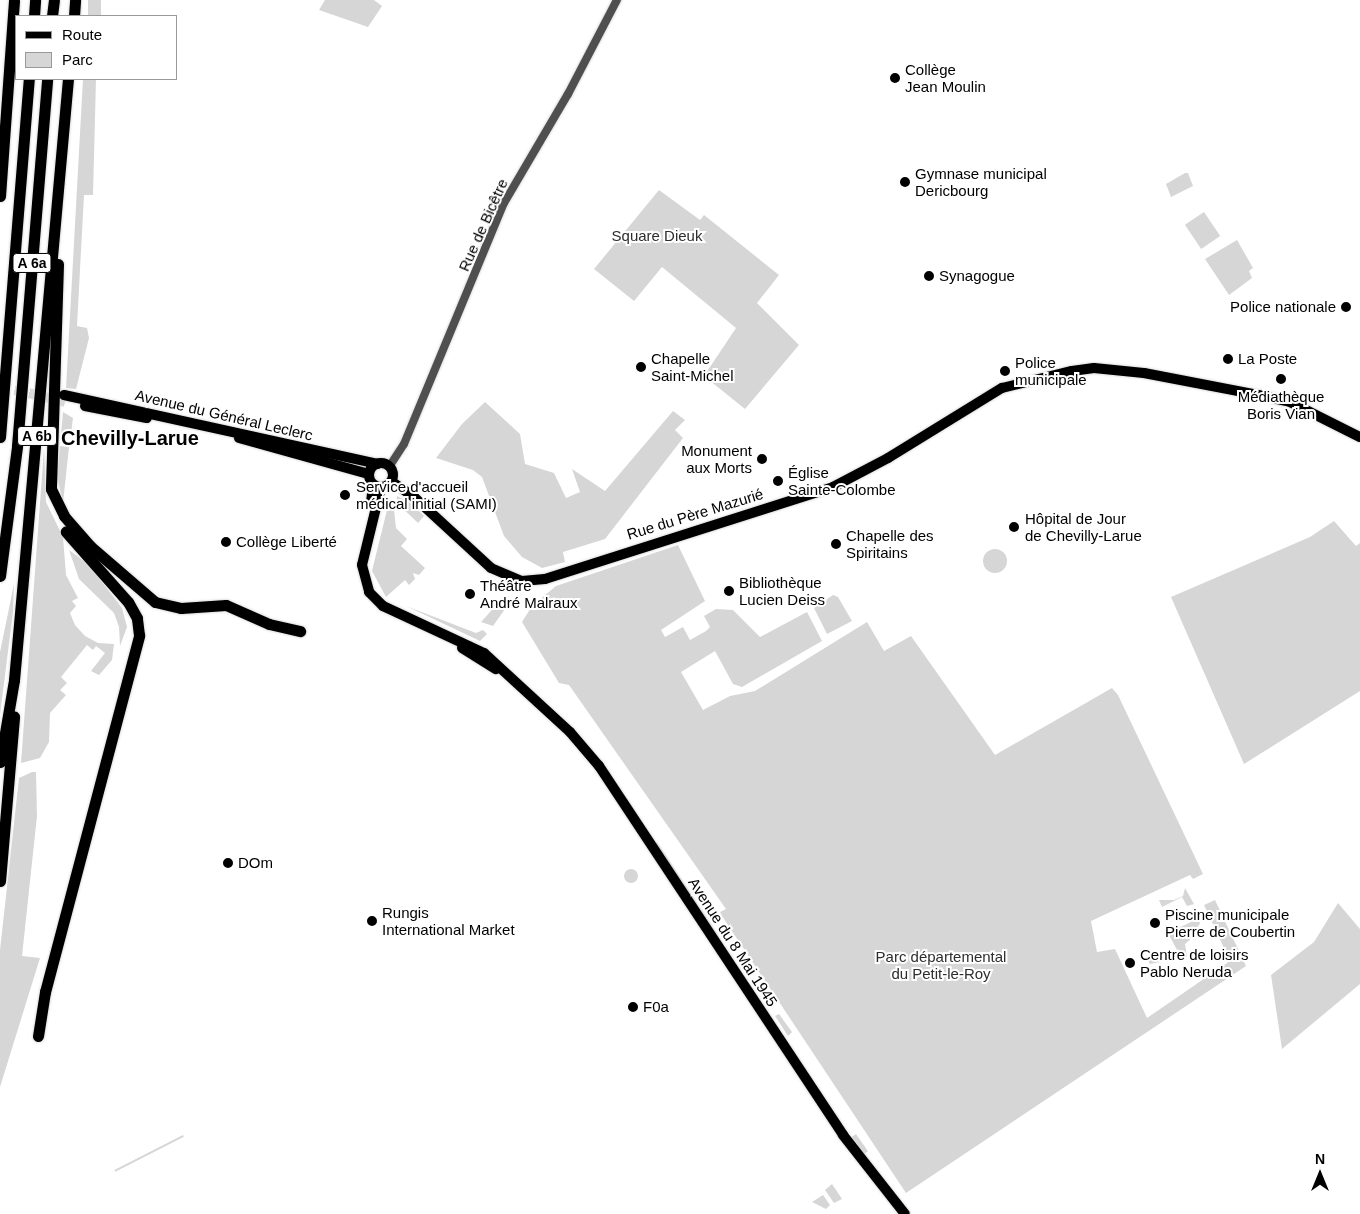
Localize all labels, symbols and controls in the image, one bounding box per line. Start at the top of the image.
legend [15,15,178,80]
text: Route [62,26,102,43]
text: Parc [62,51,93,68]
place label: Collège Jean Moulin [905,60,986,95]
marker: Collège Jean Moulin [889,72,901,84]
place label: Gymnase municipal Dericbourg [915,164,1047,199]
street label: Rue de Bicêtre [455,176,511,274]
marker: Gymnase municipal Dericbourg [899,176,911,188]
park label: Square Dieuk [612,227,702,245]
road number: A 6a [12,252,52,274]
place label: Synagogue [939,267,1015,285]
marker: Synagogue [923,270,935,282]
place label: Police nationale [1230,298,1336,316]
marker: Police nationale [1340,301,1352,313]
place label: Chapelle Saint-Michel [651,349,734,384]
place label: La Poste [1238,350,1297,368]
place label: Police municipale [1015,353,1087,388]
marker: La Poste [1222,353,1234,365]
marker: Chapelle Saint-Michel [635,361,647,373]
marker: Police municipale [999,365,1011,377]
marker: Médiathèque Boris Vian [1275,373,1287,385]
street label: Avenue du Général Leclerc [134,386,314,444]
place label: Médiathèque Boris Vian [1238,387,1324,422]
road number: A 6b [16,424,58,448]
district label: Chevilly-Larue [61,426,199,450]
place label: Monument aux Morts [681,441,752,476]
marker: Monument aux Morts [756,453,768,465]
place label: Église Sainte-Colombe [788,463,896,498]
marker: Église Sainte-Colombe [772,475,784,487]
place label: Service d'accueil médical initial (SAMI) [356,477,497,512]
street label: Rue du Père Mazurié [625,485,765,543]
marker: Service d'accueil médical initial (SAMI) [338,488,352,502]
place label: Hôpital de Jour de Chevilly-Larue [1025,509,1142,544]
marker: Hôpital de Jour de Chevilly-Larue [1007,520,1021,534]
place label: Chapelle des Spiritains [846,526,934,561]
place label: Collège Liberté [236,533,337,551]
marker: Collège Liberté [220,536,232,548]
marker: Chapelle des Spiritains [830,538,842,550]
place label: Bibliothèque Lucien Deiss [739,573,825,608]
place label: Théâtre André Malraux [480,576,578,611]
marker: Bibliothèque Lucien Deiss [723,585,735,597]
marker: Théâtre André Malraux [464,588,476,600]
place label: DOm [238,854,273,872]
marker: DOm [222,857,234,869]
street label: Avenue du 8 Mai 1945 [685,874,781,1010]
place label: Rungis International Market [382,903,515,938]
place label: Piscine municipale Pierre de Coubertin [1165,905,1295,940]
marker: Rungis International Market [366,915,378,927]
marker: Piscine municipale Pierre de Coubertin [1149,917,1161,929]
place label: Centre de loisirs Pablo Neruda [1140,945,1248,980]
park label: Parc départemental du Petit-le-Roy [876,947,1006,982]
marker: Centre de loisirs Pablo Neruda [1124,957,1136,969]
place label: F0a [643,998,669,1016]
marker: F0a [627,1001,639,1013]
north arrow [1295,1149,1345,1199]
text: N [1315,1151,1325,1167]

